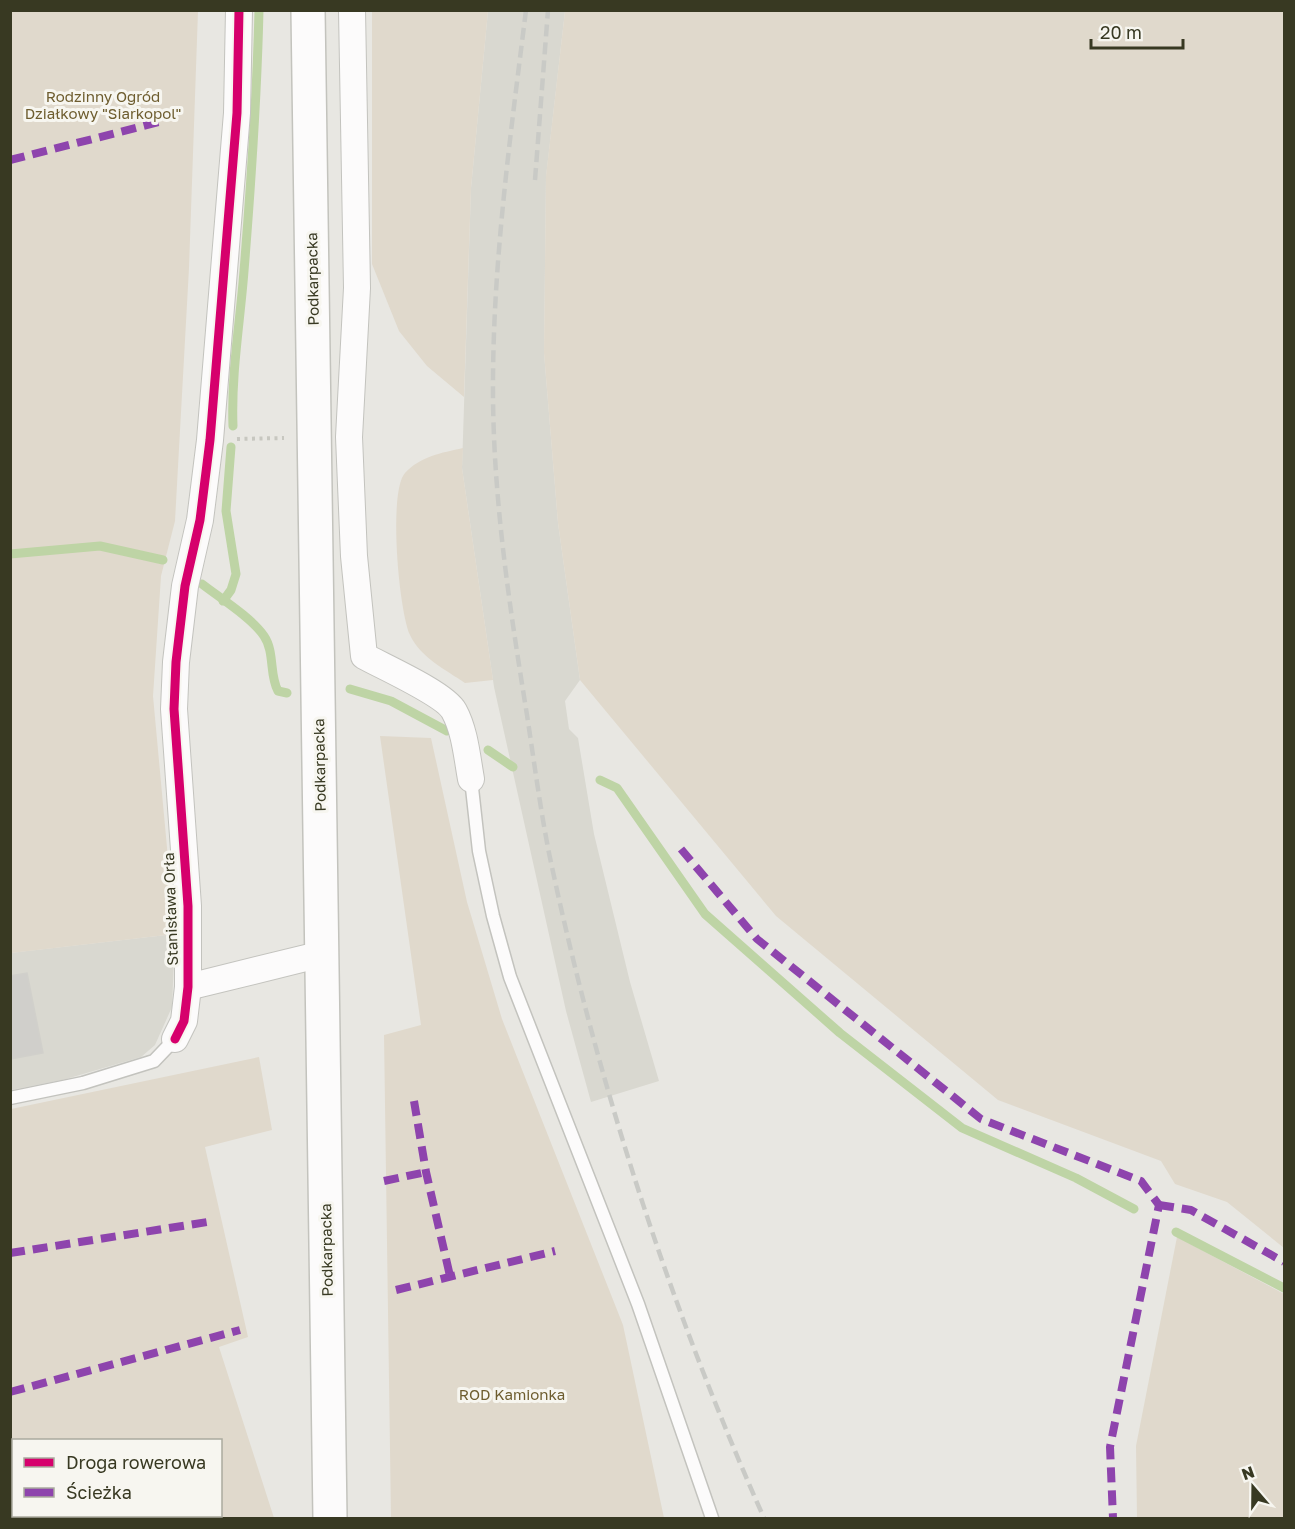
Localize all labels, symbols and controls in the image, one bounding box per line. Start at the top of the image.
scale bar [1091,12,1182,50]
text: 20 m [1100,21,1142,43]
park label: Rodzinny Ogród Działkowy "Siarkopol" [25,87,181,122]
street label: Podkarpacka [302,232,322,326]
street label: Podkarpacka [309,718,329,812]
street label: Stanisława Orła [159,852,181,966]
street label: Podkarpacka [316,1203,336,1297]
park label: ROD Kamionka [459,1385,565,1403]
legend [12,1439,222,1517]
text: Droga rowerowa [66,1451,206,1473]
north arrow [1223,1457,1283,1517]
text: N [1239,1461,1257,1484]
text: Ścieżka [66,1481,132,1503]

